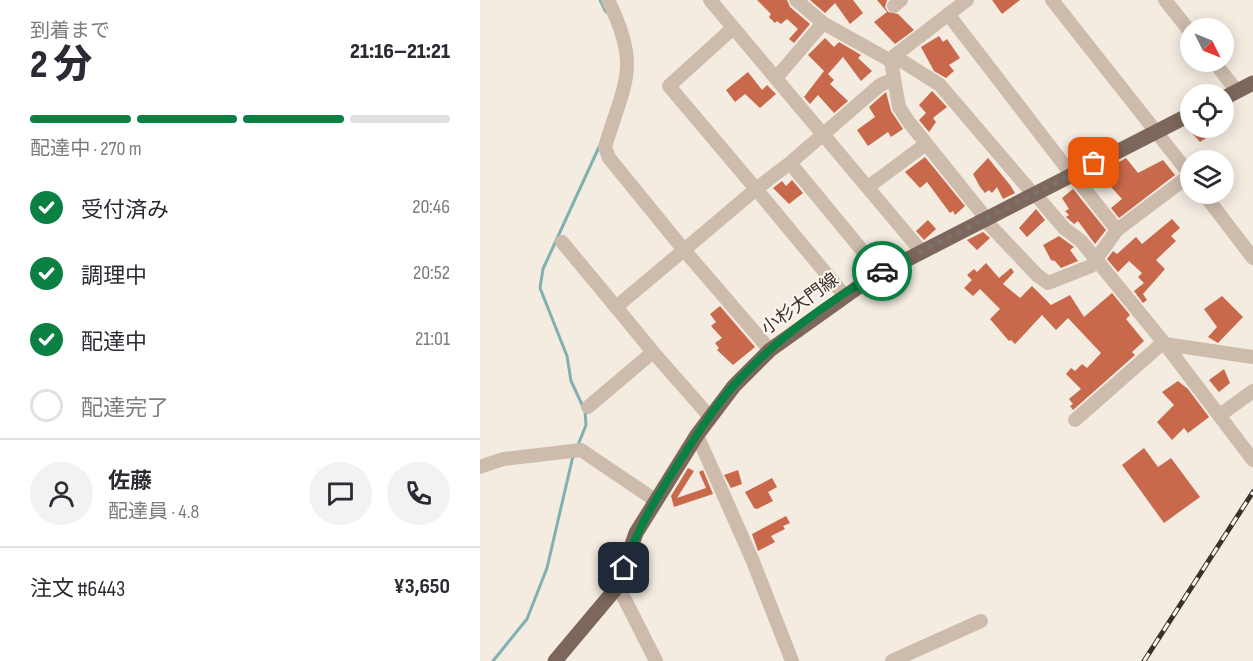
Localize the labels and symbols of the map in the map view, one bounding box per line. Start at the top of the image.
north arrow [1180,18,1234,72]
pin [1068,137,1119,188]
courier [852,241,912,301]
street label: 小杉大門線 [757,269,843,339]
pin [598,542,649,593]

